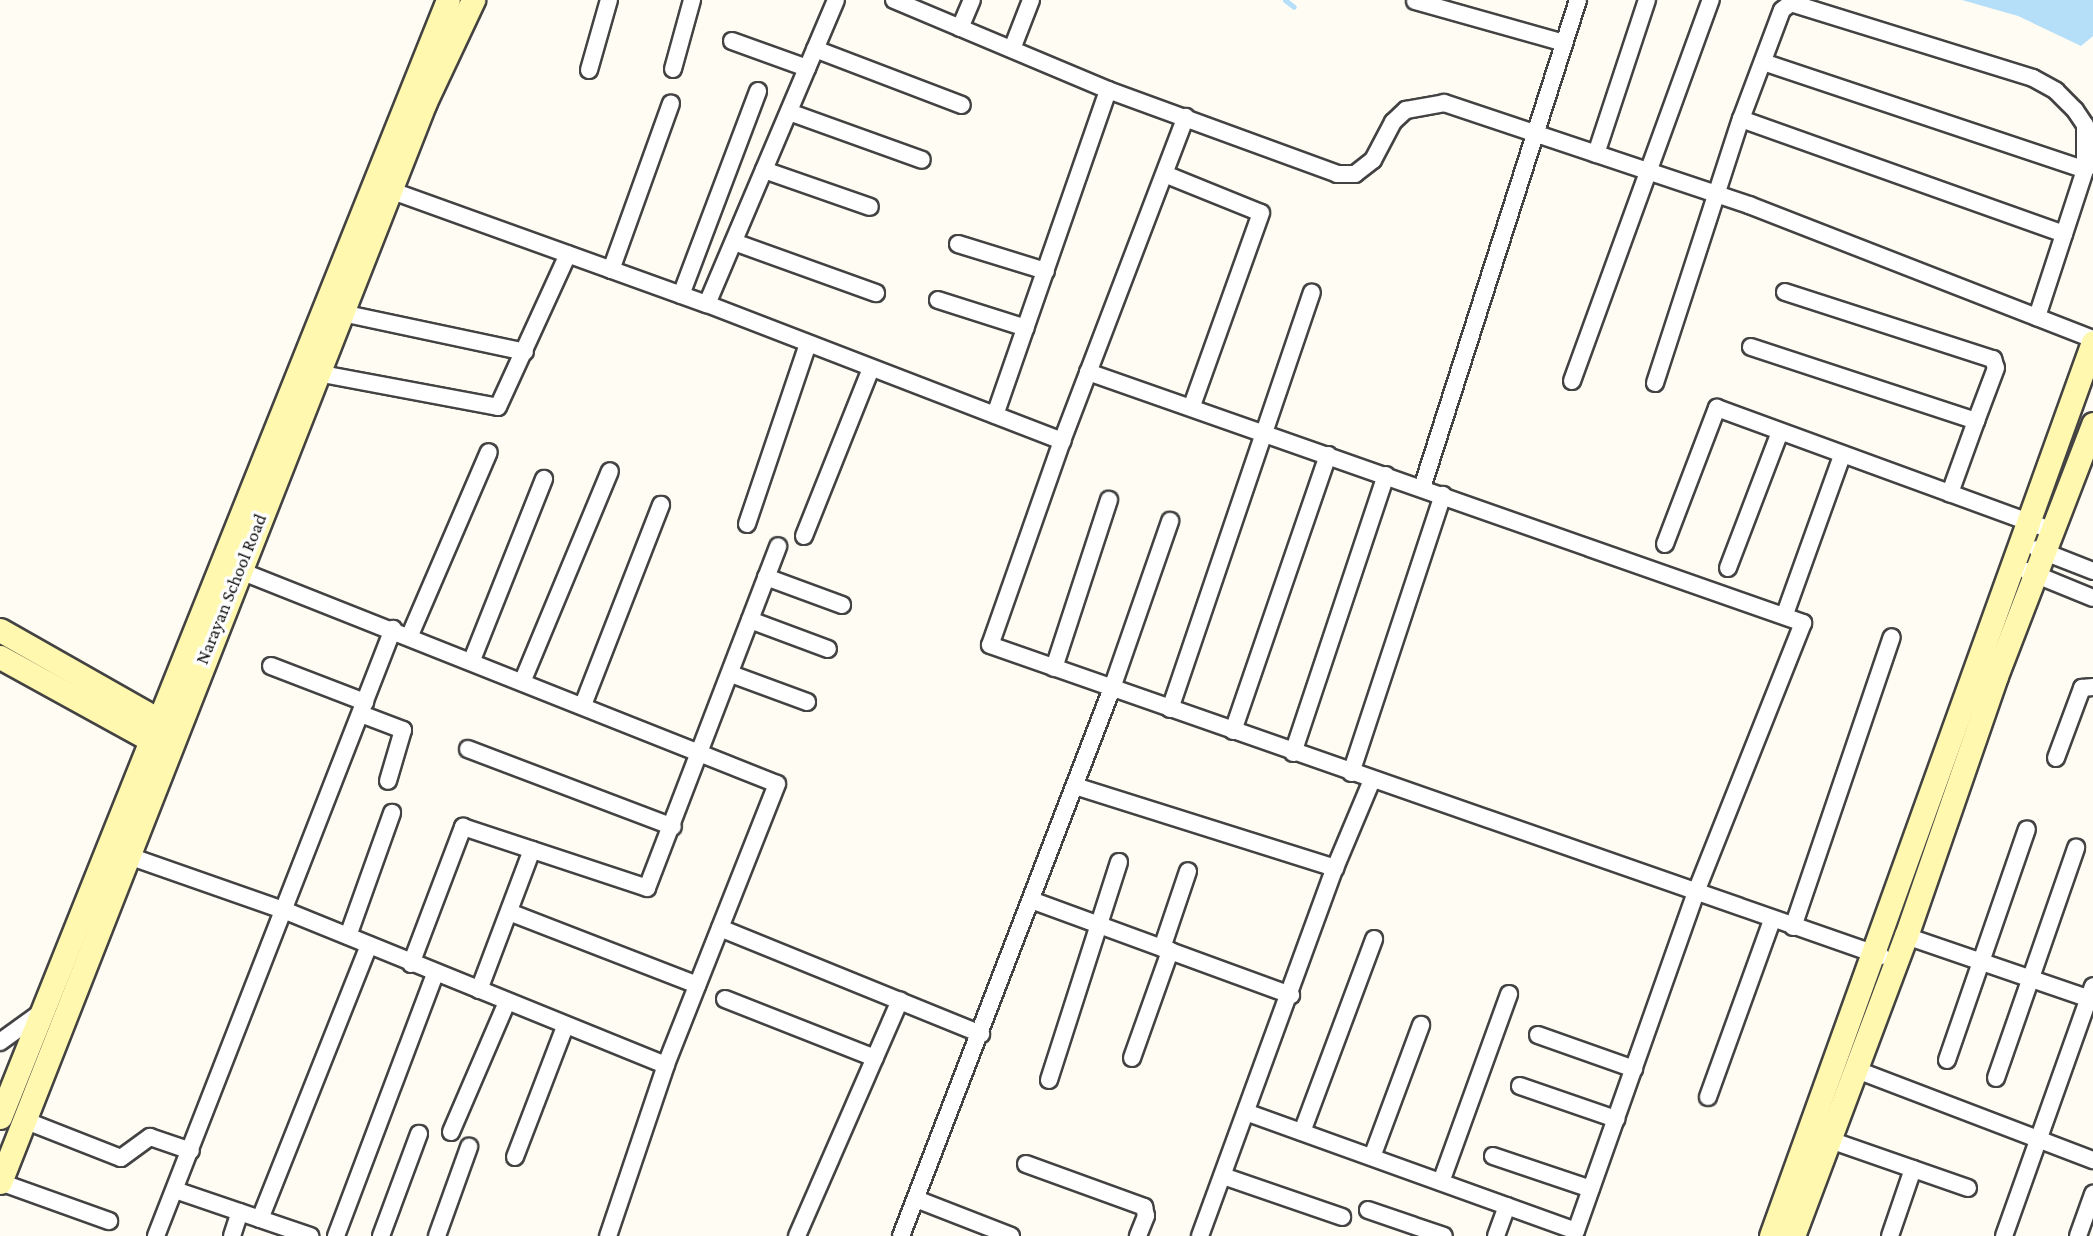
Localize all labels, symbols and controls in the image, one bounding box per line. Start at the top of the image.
street label: Narayan School Road [190,510,272,668]

